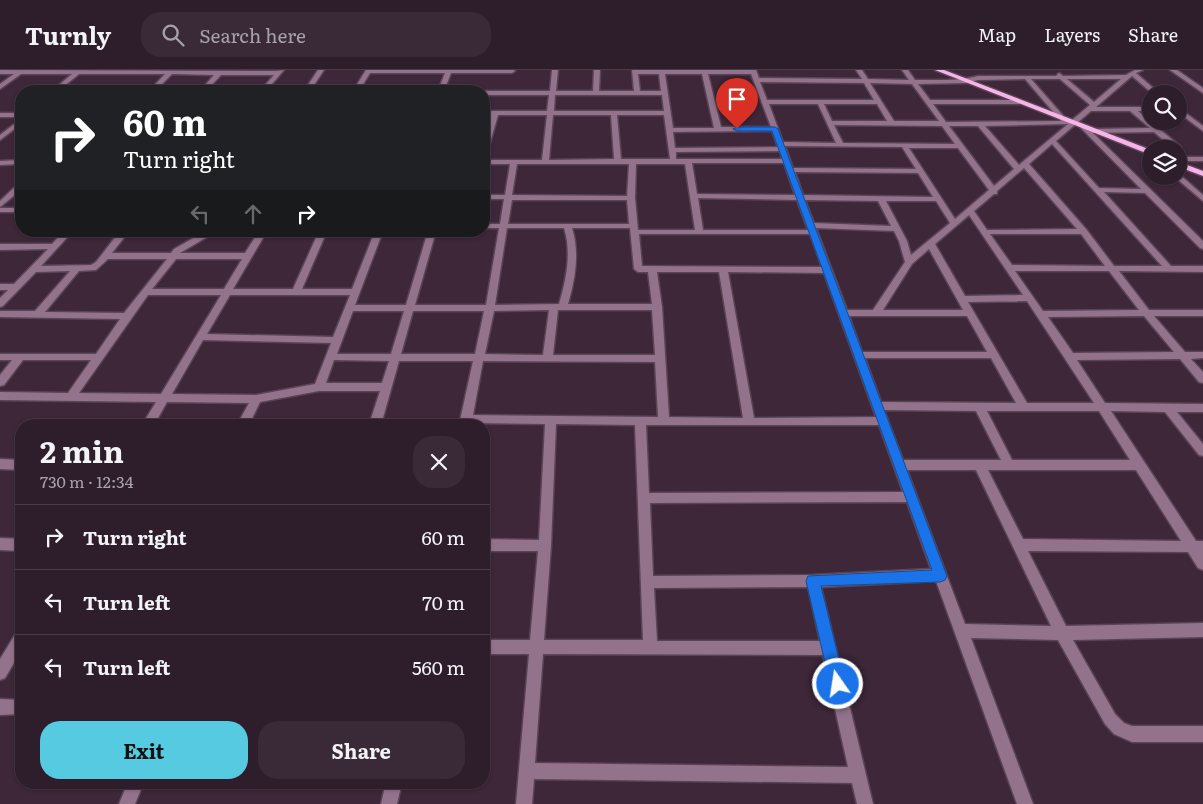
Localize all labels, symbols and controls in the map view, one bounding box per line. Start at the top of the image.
search box [141,12,491,57]
text: Turnly [25,17,111,52]
icon: search [159,21,187,49]
text: Search here [199,21,306,49]
text: Map [978,21,1016,48]
text: Layers [1044,21,1100,48]
text: Share [1128,21,1178,48]
pin [716,78,758,129]
icon: arrive [723,85,751,113]
map controls [1142,85,1187,185]
button: search [1142,85,1187,130]
text: 60 m [123,95,207,147]
icon: right [40,105,105,170]
button: layers [1142,140,1187,185]
text: Turn right [123,142,235,175]
icon: left [186,200,214,228]
icon: ahead [239,200,267,228]
icon: right [292,200,320,228]
text: 2 min [40,428,124,472]
button: close [413,436,465,488]
text: 730 m · 12:34 [40,469,134,493]
icon: right [40,523,68,551]
text: Turn right [83,523,187,551]
text: 60 m [422,523,465,551]
icon: left [40,588,68,616]
text: Turn left [83,588,170,616]
text: 70 m [422,588,465,616]
icon: left [40,653,68,681]
text: Turn left [83,653,170,681]
text: 560 m [412,653,465,681]
position arrow [811,657,863,709]
button: Exit [40,721,248,779]
button: Share [258,721,465,779]

